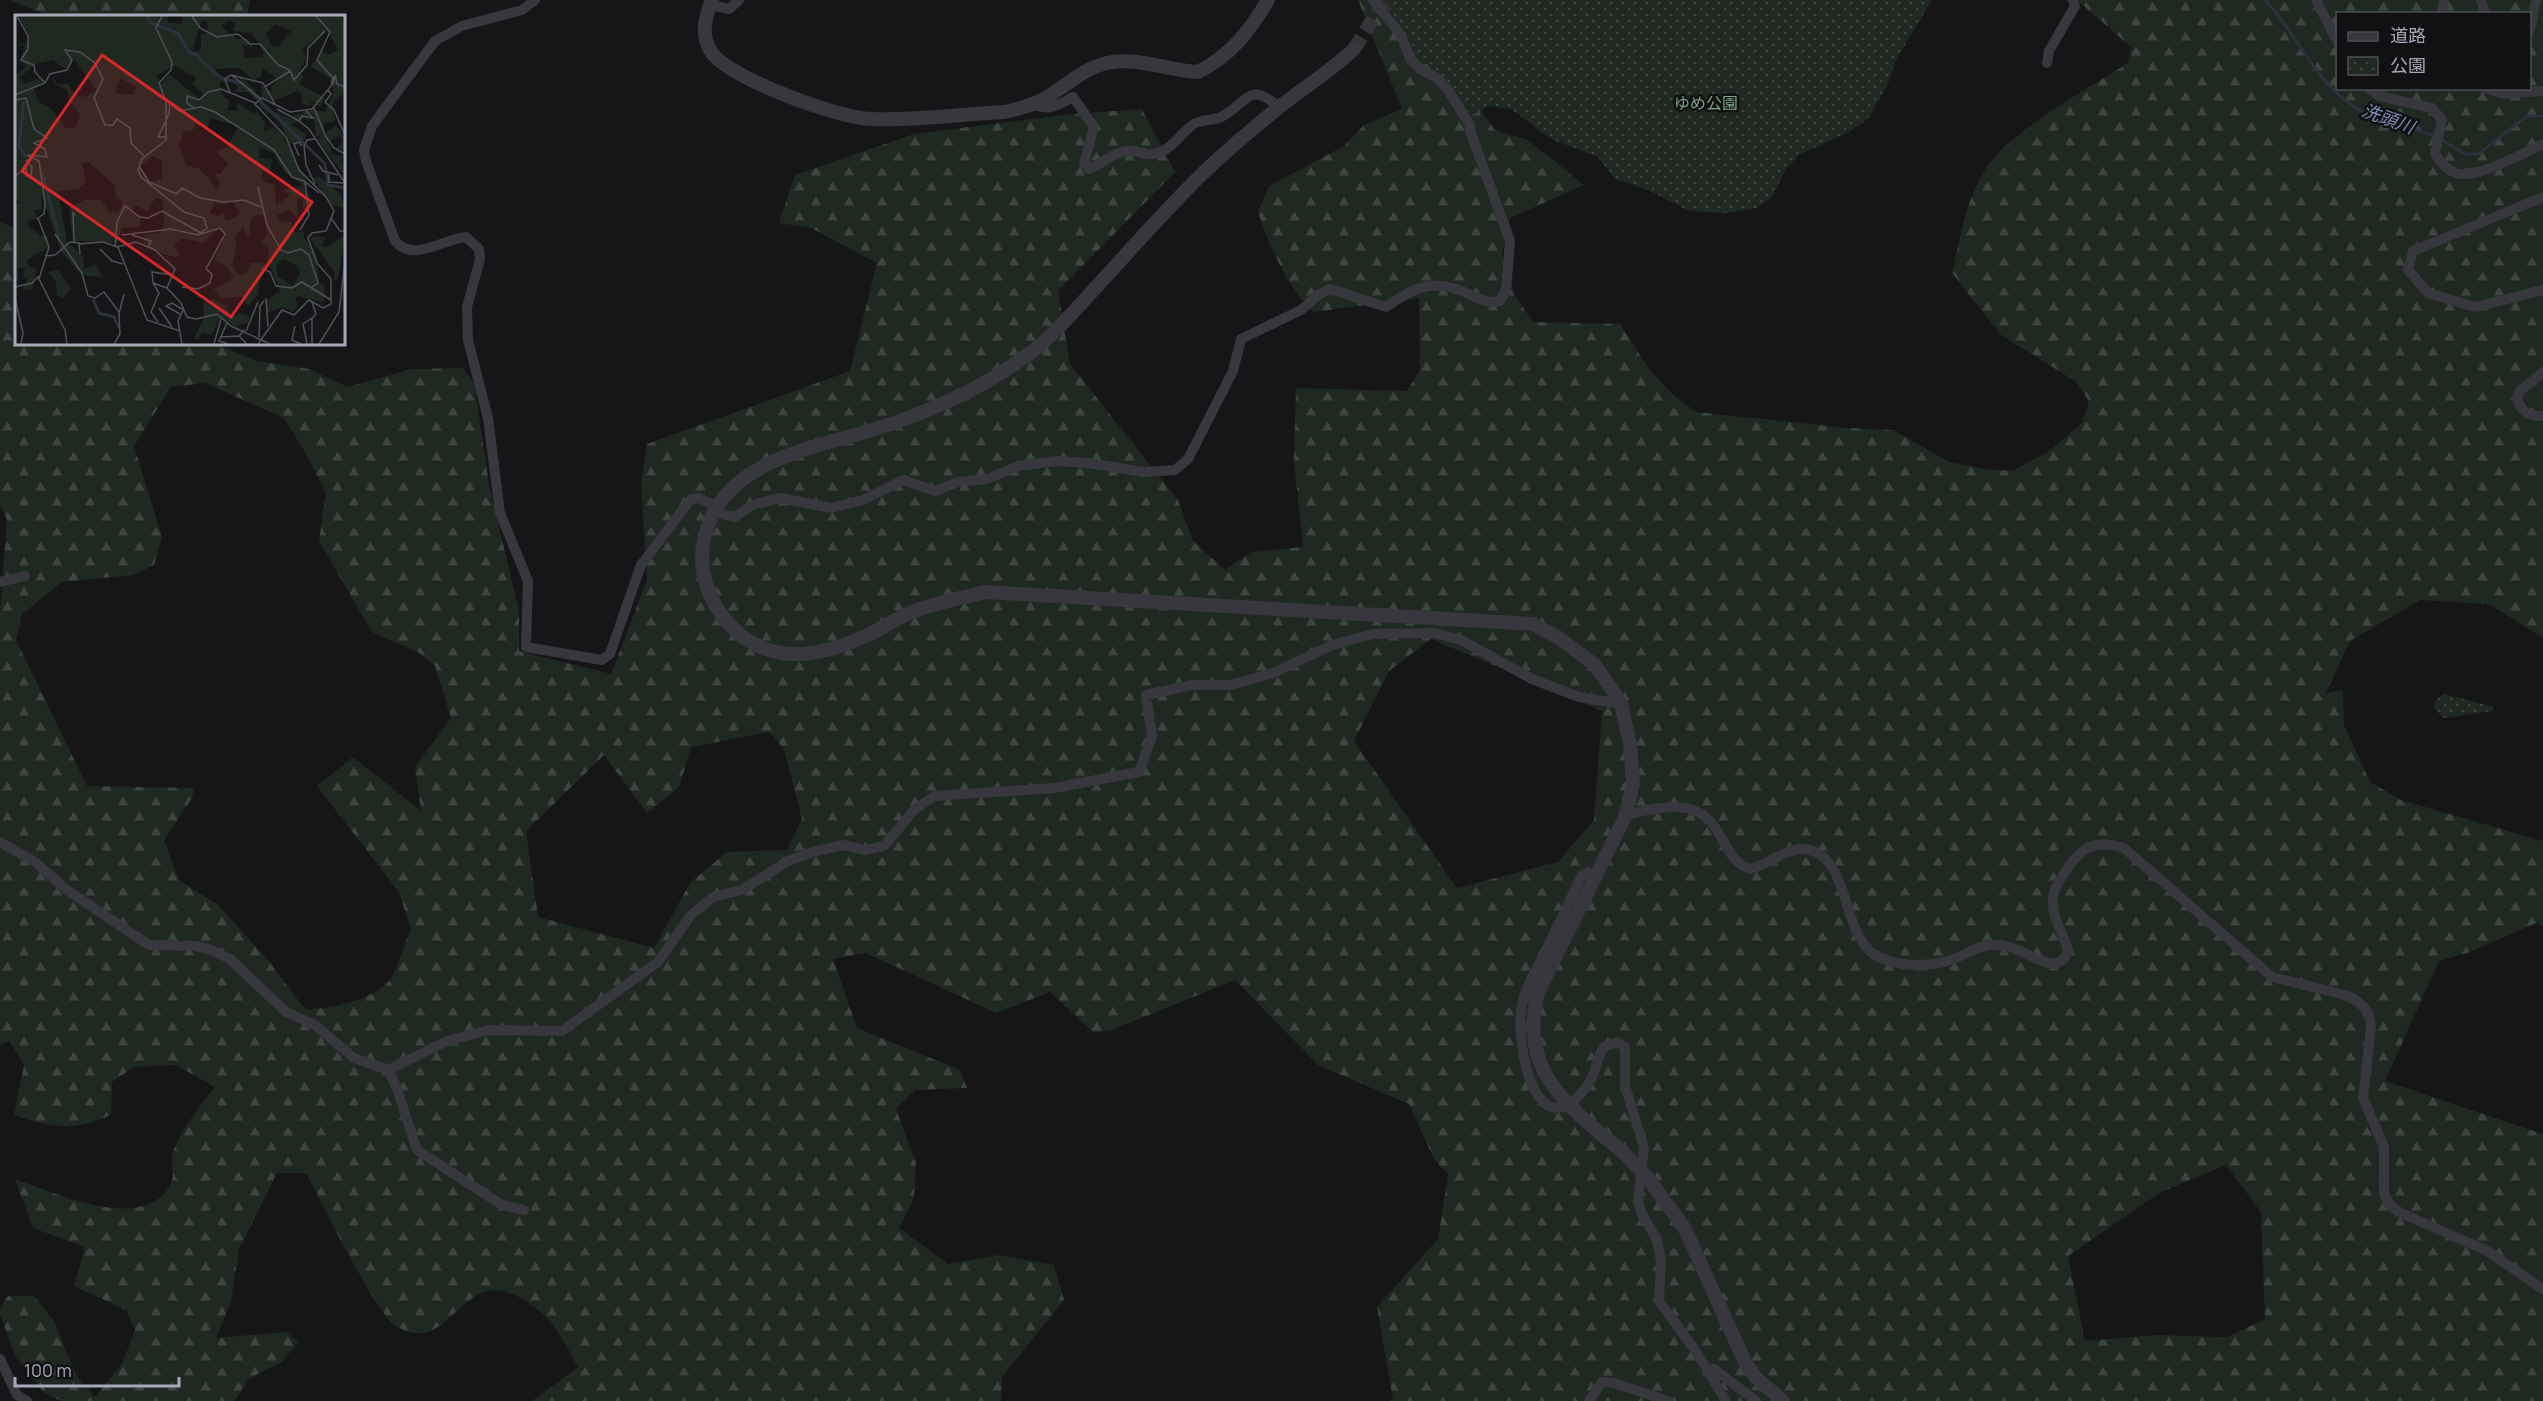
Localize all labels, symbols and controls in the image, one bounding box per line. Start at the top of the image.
legend [2336,12,2531,90]
inset map [15,15,345,345]
text: 道路 [2390,23,2426,47]
text: 公園 [2390,53,2426,77]
park label: ゆめ公園 [1674,92,1738,114]
water label: 洗頭川 [2359,98,2420,139]
scale bar [15,1350,178,1388]
text: 100 m [24,1358,72,1382]

